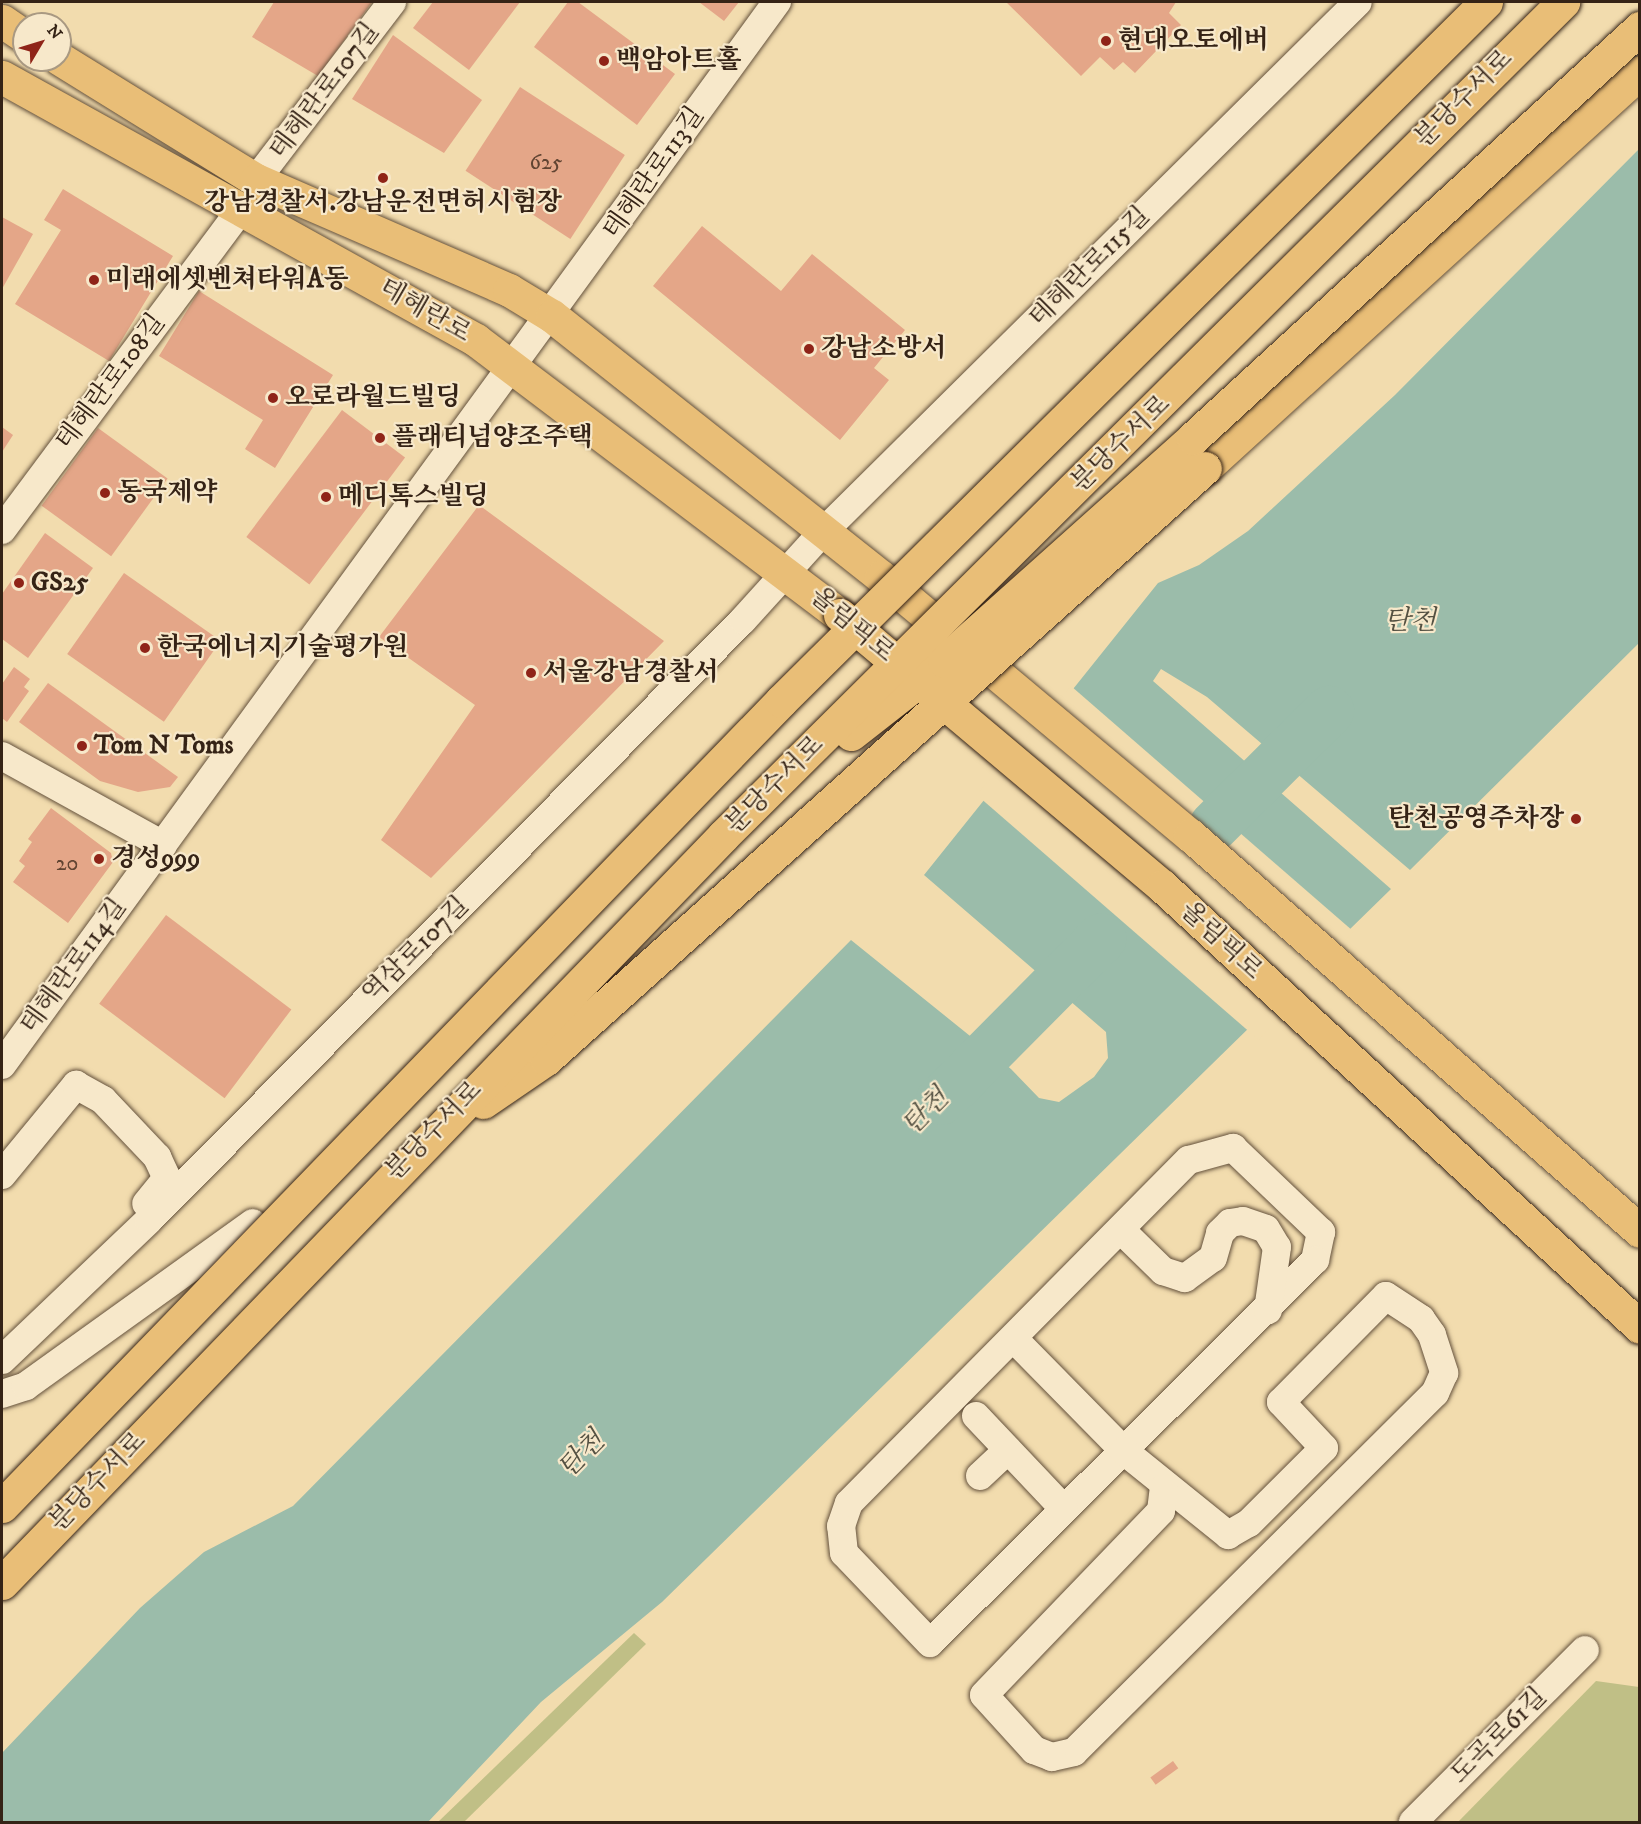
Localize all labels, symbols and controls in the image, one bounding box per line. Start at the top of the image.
north arrow [12,12,72,72]
street label: 테헤란로107길 [264,17,386,165]
text: N [43,21,67,43]
place label: 현대오토에버 [1118,25,1269,57]
marker: 현대오토에버 [1099,34,1113,48]
street label: 분당수서로 [1409,44,1519,154]
place label: 백암아트홀 [616,45,742,77]
marker: 백암아트홀 [597,54,611,68]
street label: 테헤란로113길 [597,101,711,245]
house number: 625 [529,150,563,176]
marker: 강남경찰서.강남운전면허시험장 [376,171,390,185]
place label: 강남경찰서.강남운전면허시험장 [204,187,562,219]
street label: 테헤란로115길 [1023,200,1157,334]
place label: 미래에셋벤쳐타워A동 [106,264,349,296]
street label: 테헤란로 [374,272,476,350]
marker: 미래에셋벤쳐타워A동 [87,273,101,287]
street label: 테헤란로108길 [50,308,172,456]
place label: 강남소방서 [821,333,947,365]
marker: 강남소방서 [802,342,816,356]
place label: 오로라월드빌딩 [285,382,461,414]
street label: 분당수서로 [1065,389,1177,499]
marker: 오로라월드빌딩 [266,391,280,405]
place label: 플래티넘양조주택 [392,422,593,454]
marker: 플래티넘양조주택 [373,431,387,445]
place label: 동국제약 [117,477,217,509]
place label: 메디톡스빌딩 [338,481,489,513]
marker: 동국제약 [98,486,112,500]
marker: 메디톡스빌딩 [319,490,333,504]
place label: GS25 [31,567,88,599]
marker: GS25 [12,576,26,590]
street label: 올림픽로 [803,581,901,669]
water label: 탄천 [1384,606,1436,638]
place label: 한국에너지기술평가원 [157,632,408,664]
marker: 한국에너지기술평가원 [138,641,152,655]
place label: 서울강남경찰서 [543,657,719,689]
marker: 서울강남경찰서 [524,666,538,680]
place label: Tom N Toms [94,730,233,762]
street label: 분당수서로 [720,730,830,840]
marker: Tom N Toms [75,739,89,753]
place label: 탄천공영주차장 [1388,803,1564,835]
marker: 탄천공영주차장 [1569,812,1583,826]
place label: 경성999 [111,843,200,875]
house number: 20 [56,851,78,877]
marker: 경성999 [92,852,106,866]
street label: 역삼로107길 [356,890,476,1010]
street label: 테헤란로114길 [14,892,134,1040]
street label: 올림픽로 [1174,895,1268,987]
street label: 분당수서로 [379,1075,489,1187]
water label: 탄천 [896,1082,956,1142]
water label: 탄천 [552,1425,612,1485]
street label: 분당수서로 [43,1426,153,1538]
street label: 도곡로61길 [1444,1681,1554,1791]

